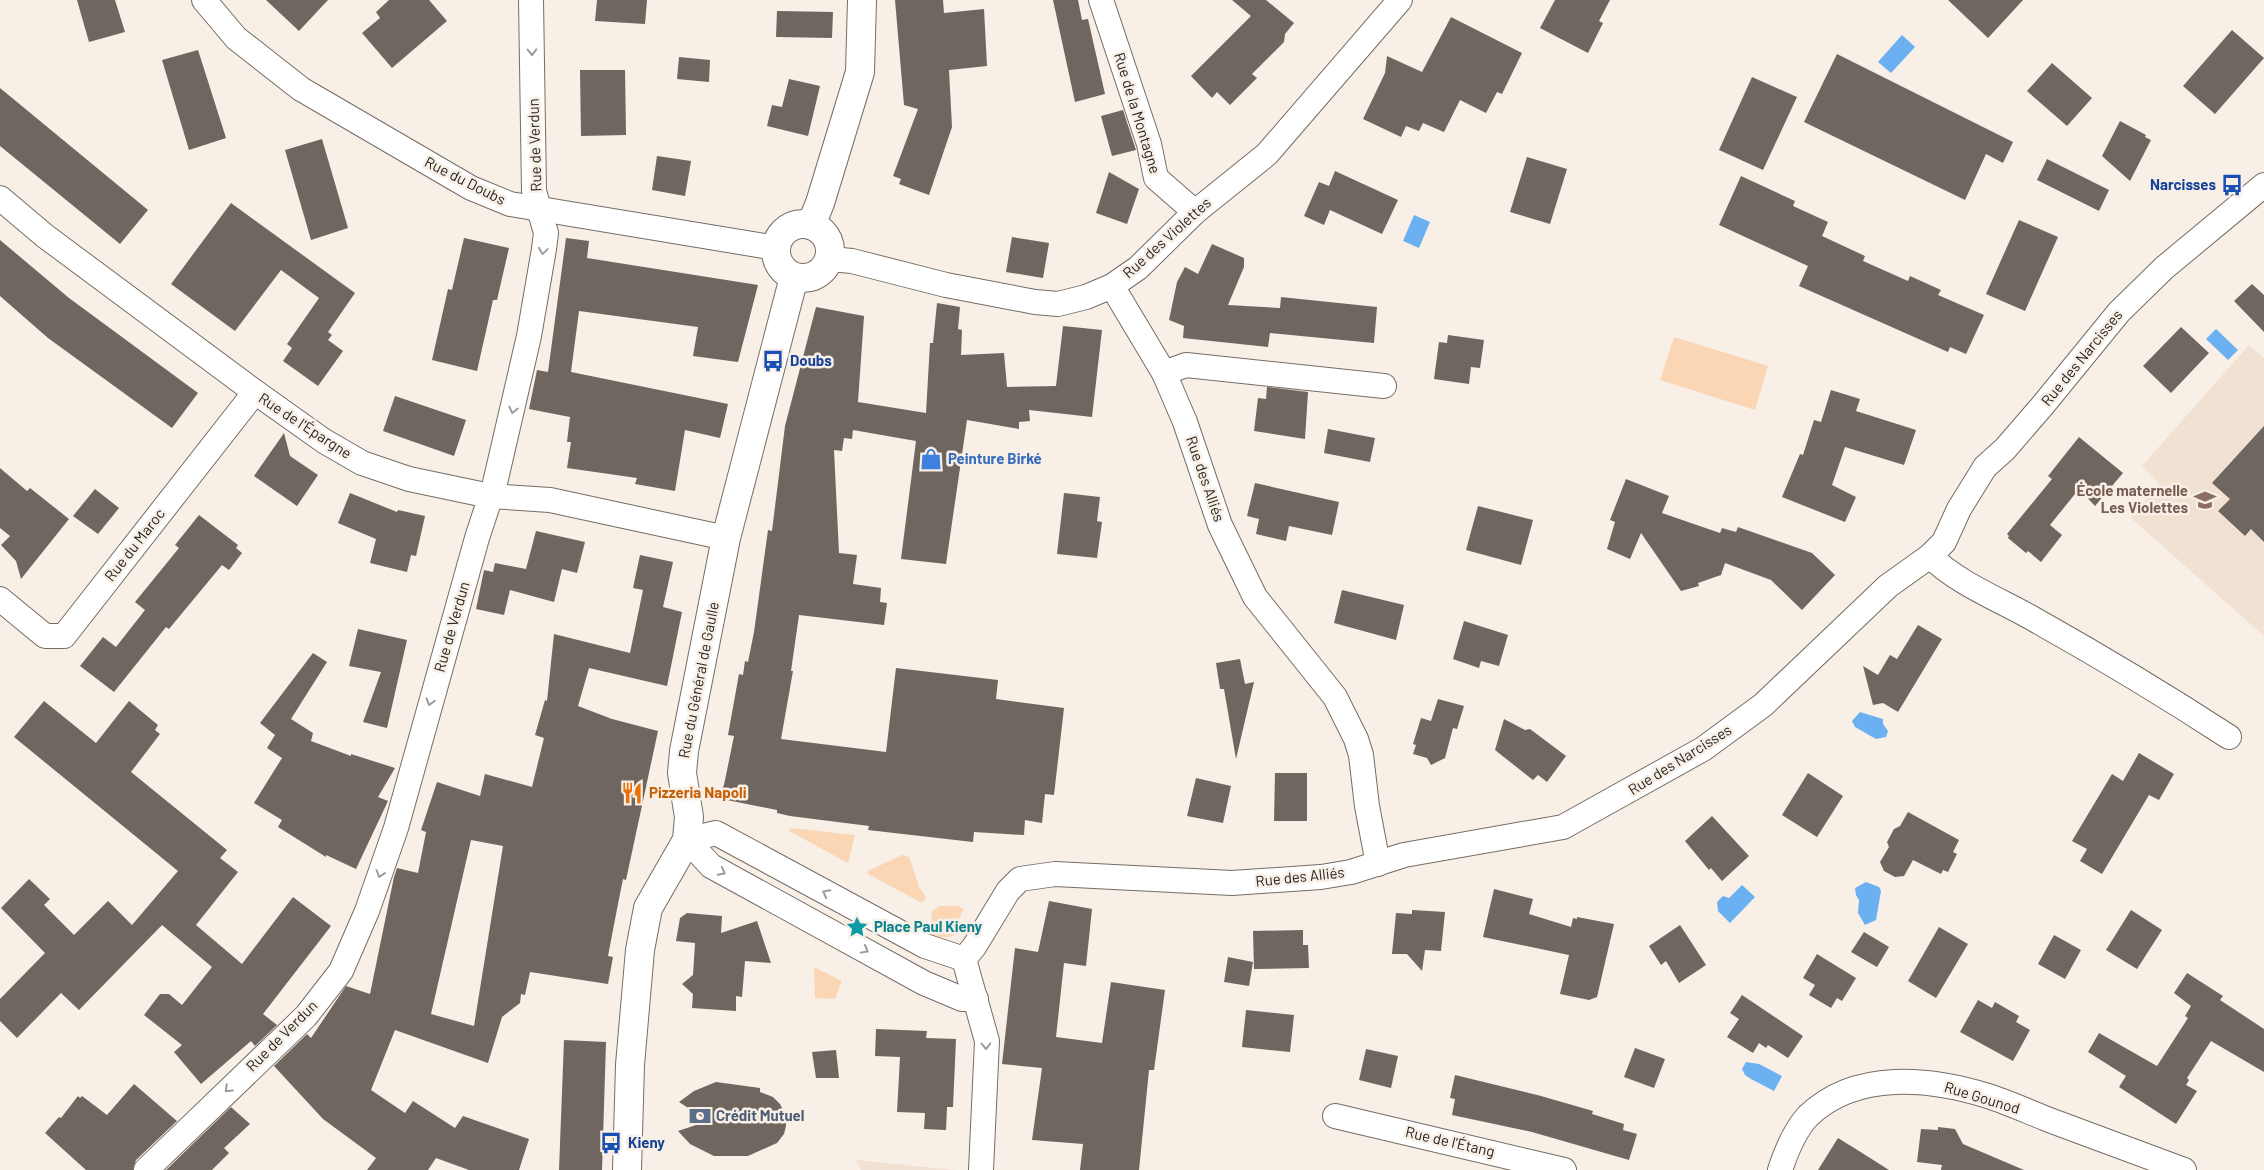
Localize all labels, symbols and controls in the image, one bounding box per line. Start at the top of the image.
one-way arrow [527,48,537,56]
street label: Rue de la Montagne [1111,50,1165,175]
street label: Rue de Verdun [523,98,545,192]
street label: Rue du Doubs [422,152,509,208]
bus stop icon: Narcisses [2219,172,2245,198]
place label: Narcisses [2150,175,2216,193]
street label: Rue des Violettes [1119,193,1214,282]
one-way arrow [538,247,549,255]
street label: Rue des Narcisses [2037,306,2126,409]
bus stop icon: Doubs [760,348,786,374]
place label: Doubs [790,351,832,369]
street label: Rue de l'Épargne [256,388,355,462]
one-way arrow [508,406,519,415]
street label: Rue des Alliés [1183,433,1229,524]
shop icon: Peinture Birké [918,446,944,472]
place label: Peinture Birké [948,449,1042,467]
place label: École maternelle Les Violettes [2076,481,2188,516]
school or university icon: École maternelle Les Violettes [2192,487,2218,513]
street label: Rue du Maroc [100,504,168,584]
street label: Rue de Verdun [430,579,473,674]
street label: Rue du Général de Gaulle [674,600,722,760]
one-way arrow [425,698,436,707]
street label: Rue des Narcisses [1624,720,1735,798]
restaurant icon: Pizzeria Napoli [619,780,645,806]
place label: Pizzeria Napoli [649,783,747,801]
street label: Rue des Alliés [1255,862,1345,890]
one-way arrow [717,866,726,876]
one-way arrow [376,870,386,878]
one-way arrow [822,889,831,899]
place icon: Place Paul Kieny [844,914,870,940]
place label: Place Paul Kieny [874,917,983,935]
one-way arrow [860,943,869,953]
street label: Rue de Verdun [242,996,321,1075]
one-way arrow [981,1042,992,1050]
street label: Rue Gounod [1942,1077,2022,1117]
one-way arrow [225,1084,234,1093]
bank icon: Crédit Mutuel [687,1103,713,1129]
place label: Crédit Mutuel [716,1106,804,1124]
street label: Rue de l'Étang [1404,1122,1497,1160]
bus stop icon: Kieny [598,1130,624,1156]
place label: Kieny [628,1133,665,1151]

